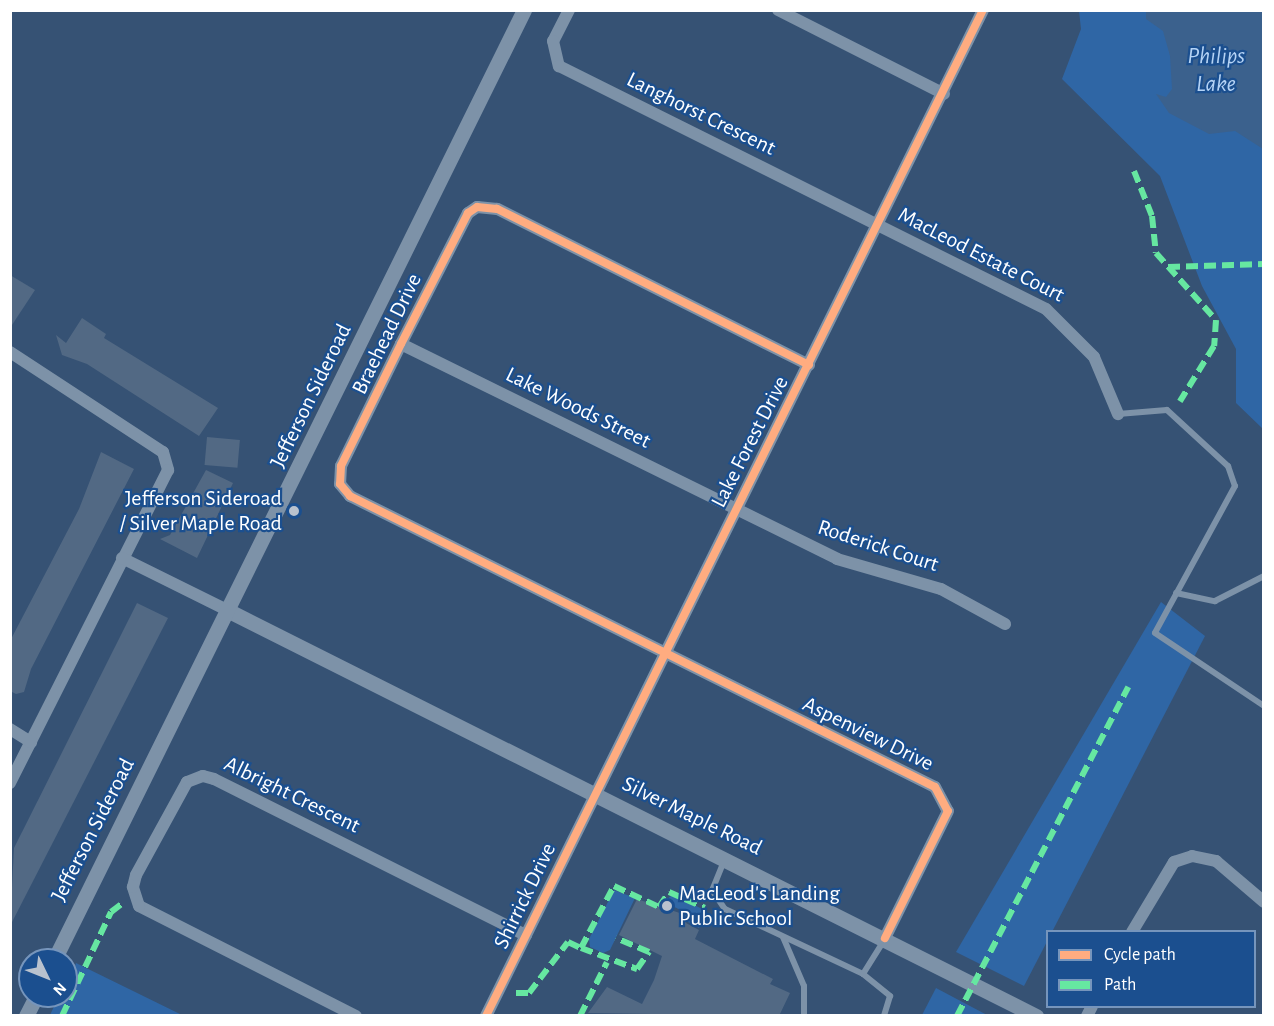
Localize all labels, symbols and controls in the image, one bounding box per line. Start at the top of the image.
water label: Philips Lake [1187,43,1245,99]
street label: Langhorst Crescent [622,67,780,161]
street label: MacLeod Estate Court [893,202,1069,308]
street label: Braehead Drive [346,269,428,399]
street label: Jefferson Sideroad [265,320,357,472]
street label: Lake Woods Street [501,362,655,454]
street label: Lake Forest Drive [706,372,794,512]
place label: Jefferson Sideroad / Silver Maple Road [120,485,282,536]
marker: Jefferson Sideroad / Silver Maple Road [287,504,301,518]
street label: Roderick Court [814,514,942,578]
street label: Aspenview Drive [798,691,938,777]
street label: Albright Crescent [220,751,364,839]
street label: Jefferson Sideroad [46,754,140,906]
street label: Silver Maple Road [618,771,766,861]
street label: Shirrick Drive [488,839,562,953]
place label: MacLeod's Landing Public School [679,880,840,932]
marker: MacLeod's Landing Public School [660,899,674,913]
legend [1046,930,1256,1008]
text: Cycle path [1104,946,1176,964]
north arrow [18,948,78,1008]
text: Path [1104,976,1136,994]
text: N [50,979,69,998]

